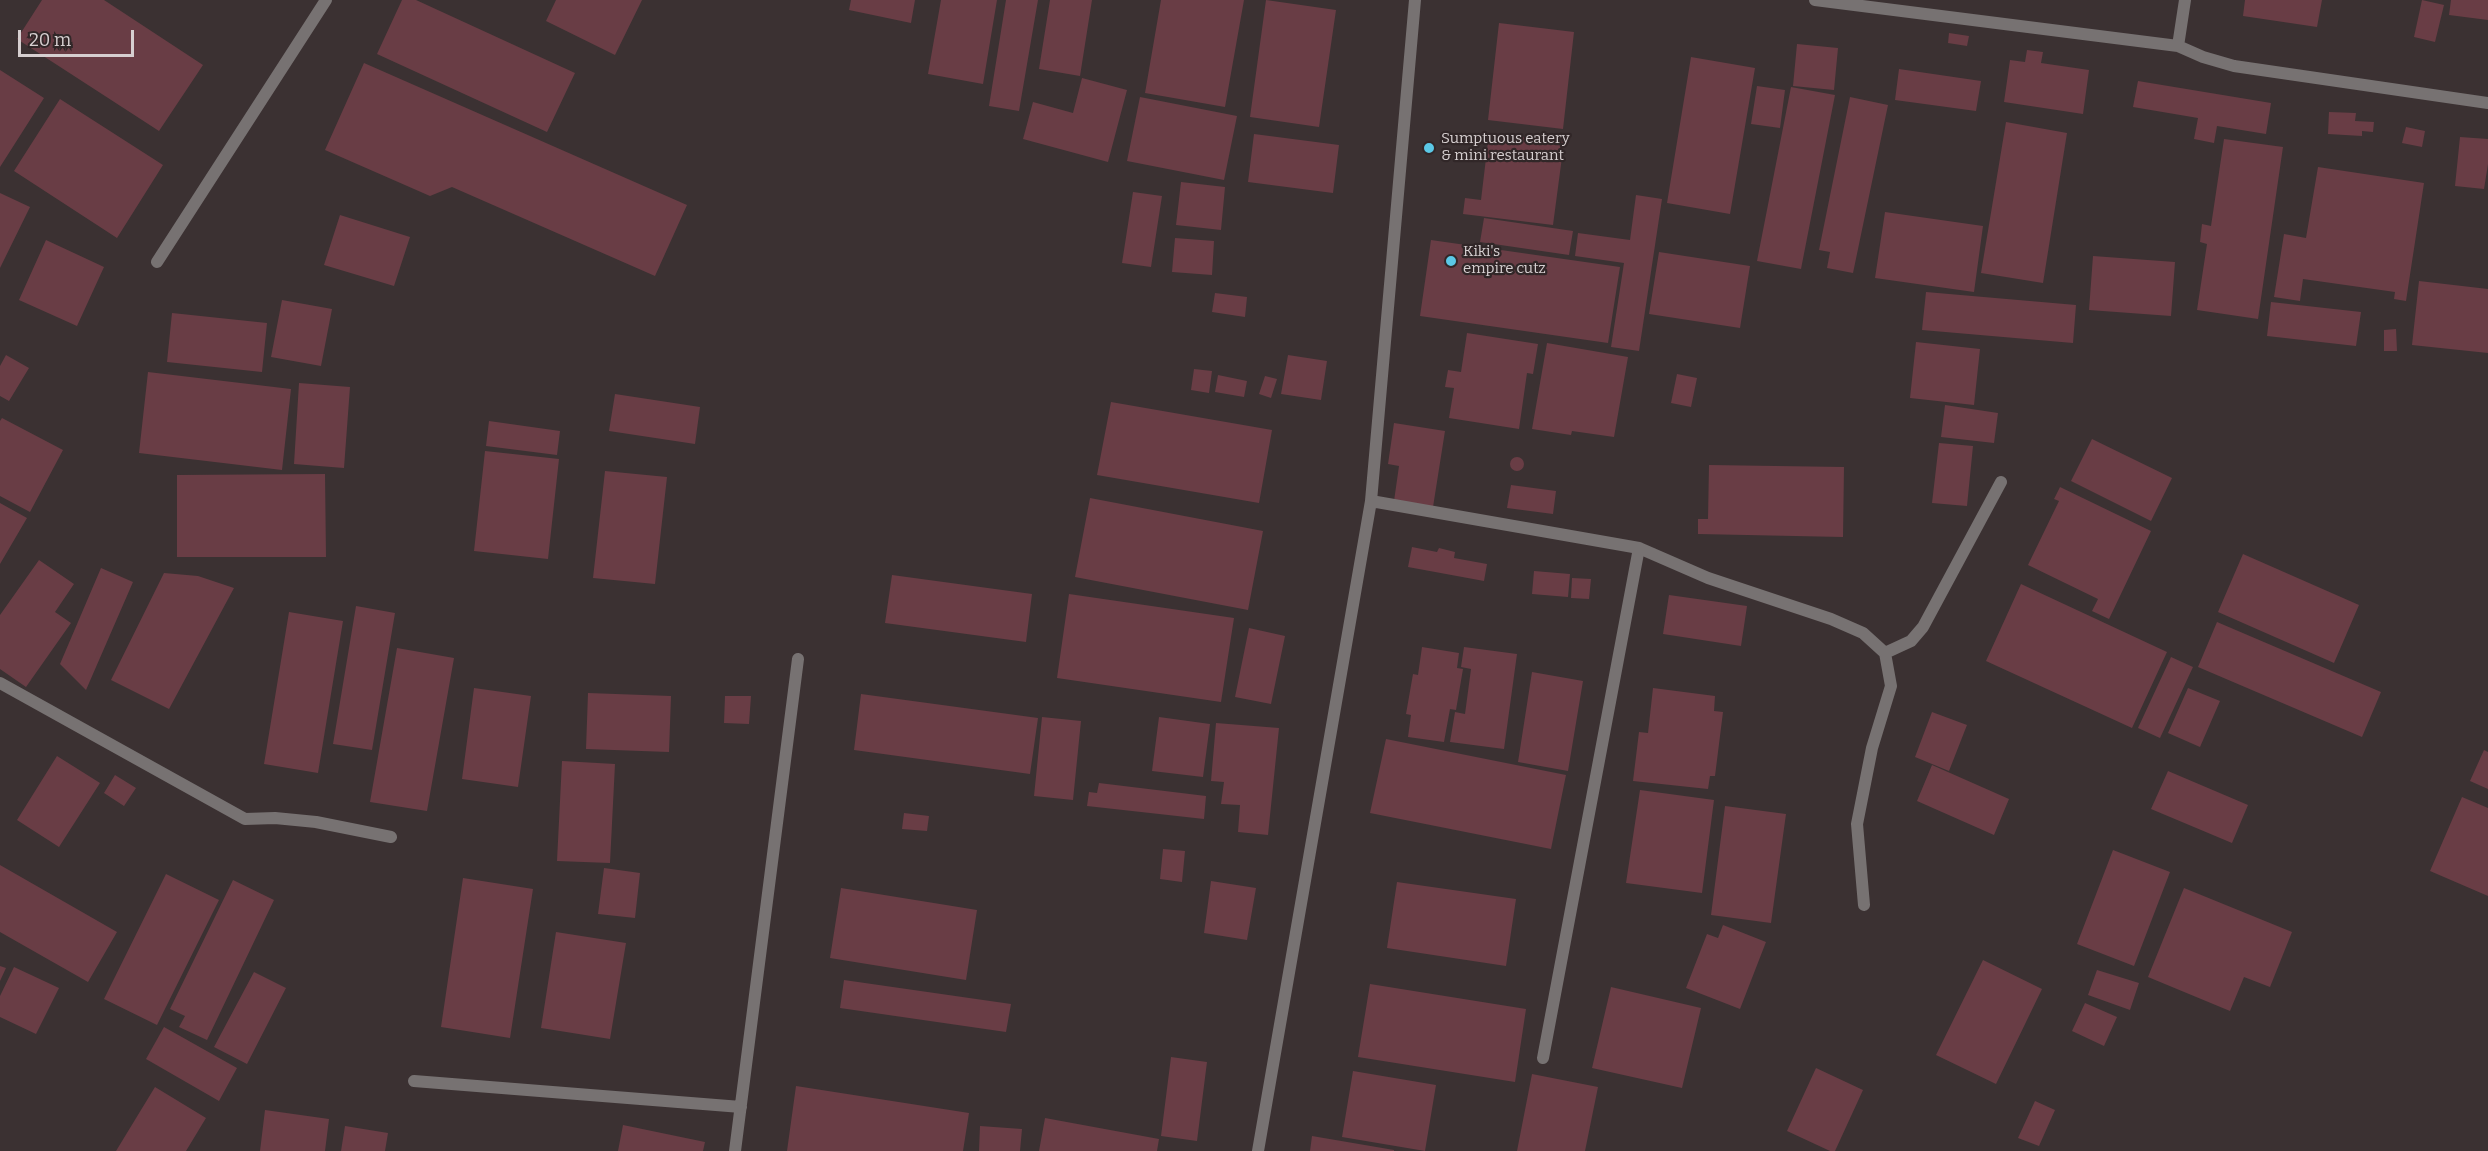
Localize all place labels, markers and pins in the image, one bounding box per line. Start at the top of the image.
place label: Sumptuous eatery & mini restaurant [1441,130,1570,165]
marker: Sumptuous eatery & mini restaurant [1422,141,1436,155]
place label: Kiki's empire cutz [1463,243,1546,278]
marker: Kiki's empire cutz [1444,254,1458,268]

